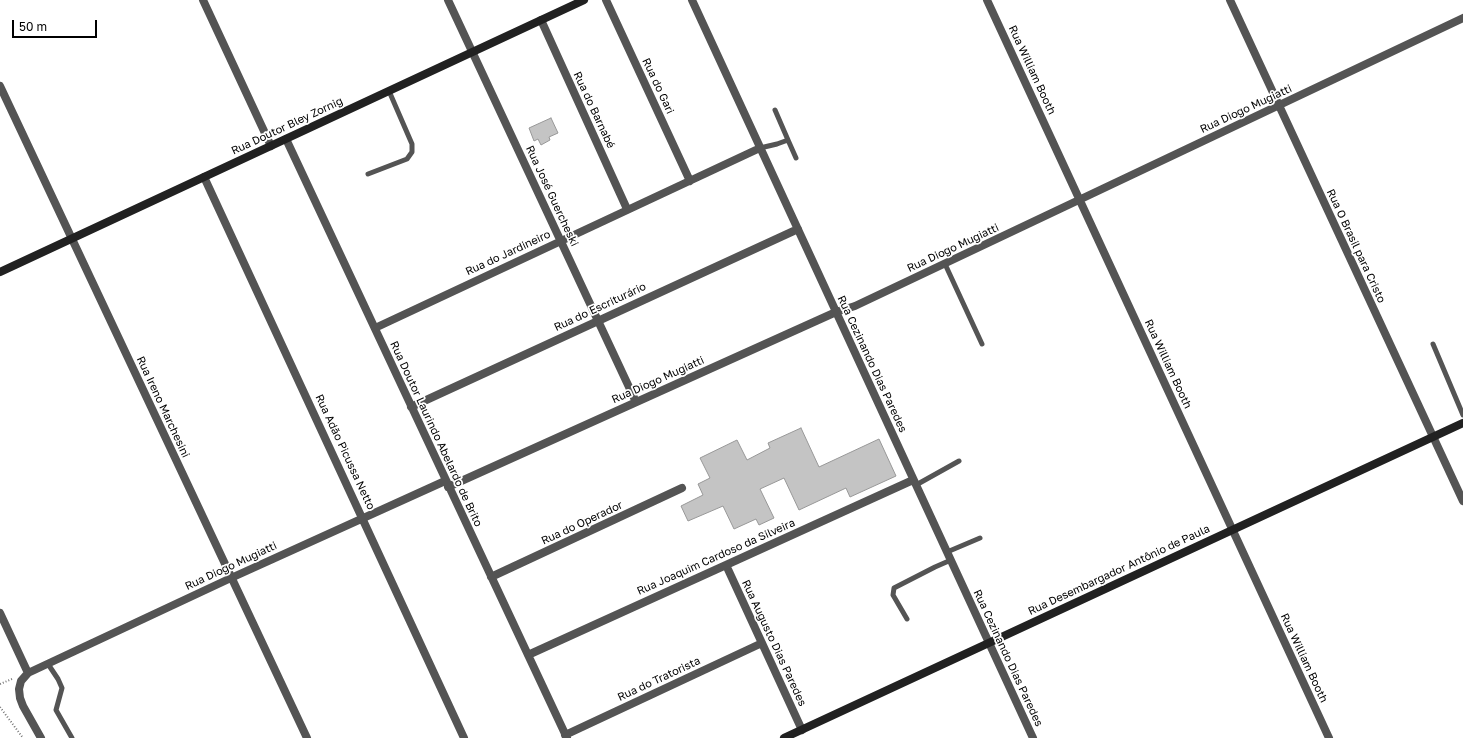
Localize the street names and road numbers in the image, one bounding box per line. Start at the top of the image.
street label: Rua William Booth [1006,23,1058,117]
street label: Rua do Gari [639,56,677,116]
street label: Rua do Barnabé [570,70,618,150]
street label: Rua Diogo Mugiatti [1198,82,1294,136]
street label: Rua Doutor Bley Zornig [229,94,345,158]
street label: Rua José Guercheski [523,144,581,248]
street label: Rua O Brasil para Cristo [1324,187,1388,305]
street label: Rua Diogo Mugiatti [905,221,1001,275]
street label: Rua do Jardineiro [463,228,553,278]
street label: Rua do Escriturário [552,280,648,334]
street label: Rua Cezinando Dias Paredes [834,293,910,435]
street label: Rua William Booth [1142,317,1194,411]
street label: Rua Doutor Laurindo Abelardo de Brito [387,339,485,529]
street label: Rua Ireno Marchesini [134,354,192,460]
street label: Rua Diogo Mugiatti [610,354,706,406]
street label: Rua Adão Picussa Netto [312,392,378,512]
street label: Rua do Operador [539,498,625,548]
street label: Rua Joaquim Cardoso da Silveira [635,516,797,598]
street label: Rua Desembargador Antônio de Paula [1026,522,1212,618]
street label: Rua Diogo Mugiatti [183,539,279,593]
street label: Rua Augusto Dias Paredes [739,578,809,708]
street label: Rua Cezinando Dias Paredes [970,587,1046,729]
street label: Rua William Booth [1278,611,1330,705]
street label: Rua do Tratorista [616,654,702,704]

